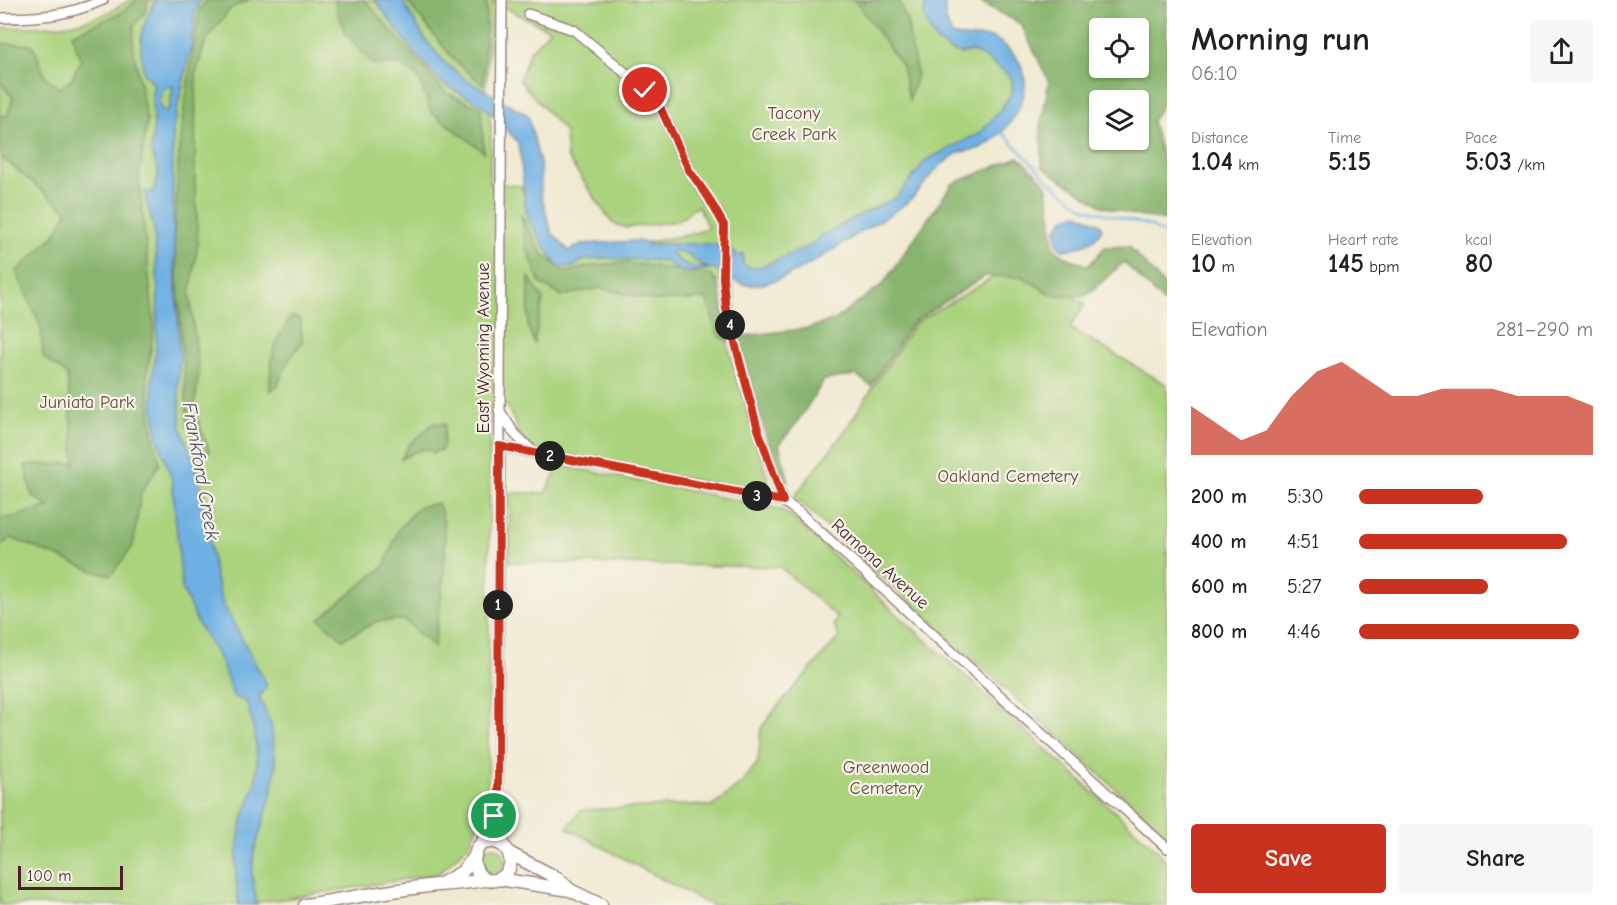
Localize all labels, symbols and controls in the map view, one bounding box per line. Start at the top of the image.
map controls [1089,18,1149,150]
button: locate [1089,18,1149,78]
text: Morning run [1191,20,1370,58]
button: share [1530,20,1593,83]
text: 06:10 [1191,62,1238,85]
pin [619,64,670,115]
icon: check [628,73,661,106]
button: layers [1089,90,1149,150]
park label: Tacony Creek Park [751,103,837,145]
text: Distance [1191,129,1248,147]
text: Time [1328,129,1361,147]
text: Pace [1465,129,1497,147]
text: 1.04 [1191,147,1233,177]
text: 5:15 [1328,147,1371,177]
text: 5:03 [1465,147,1512,177]
text: km [1233,156,1259,174]
text: /km [1512,156,1545,174]
text: Elevation [1191,231,1252,249]
text: Heart rate [1328,231,1399,249]
text: kcal [1465,231,1492,249]
text: 10 [1191,249,1216,279]
text: 145 [1328,249,1364,279]
text: 80 [1465,249,1493,279]
text: m [1216,258,1235,276]
text: bpm [1364,258,1400,276]
street label: East Wyoming Avenue [473,263,494,433]
pin: 4 [715,310,745,340]
text: 4 [726,316,734,334]
text: Elevation [1191,318,1268,341]
text: 281–290 m [1496,318,1593,341]
park label: Juniata Park [39,392,135,413]
water label: Frankford Creek [178,400,225,542]
pin: 2 [535,441,565,471]
text: 2 [546,447,554,465]
park label: Oakland Cemetery [937,466,1080,487]
pin: 3 [742,481,772,511]
text: 200 m [1191,485,1247,508]
text: 5:30 [1287,485,1324,508]
text: 3 [753,487,761,505]
street label: Ramona Avenue [827,515,933,613]
text: 400 m [1191,530,1246,553]
text: 4:51 [1287,530,1319,553]
text: 600 m [1191,575,1247,598]
text: 5:27 [1287,575,1321,598]
pin: 1 [483,590,513,620]
text: 1 [495,596,501,614]
text: 800 m [1191,620,1247,643]
text: 4:46 [1287,620,1321,643]
park label: Greenwood Cemetery [843,757,929,799]
pin [468,790,519,841]
icon: arrive [477,799,510,832]
button: Save [1191,824,1386,893]
button: Share [1398,824,1593,893]
scale bar [18,863,123,890]
text: 100 m [27,867,71,885]

